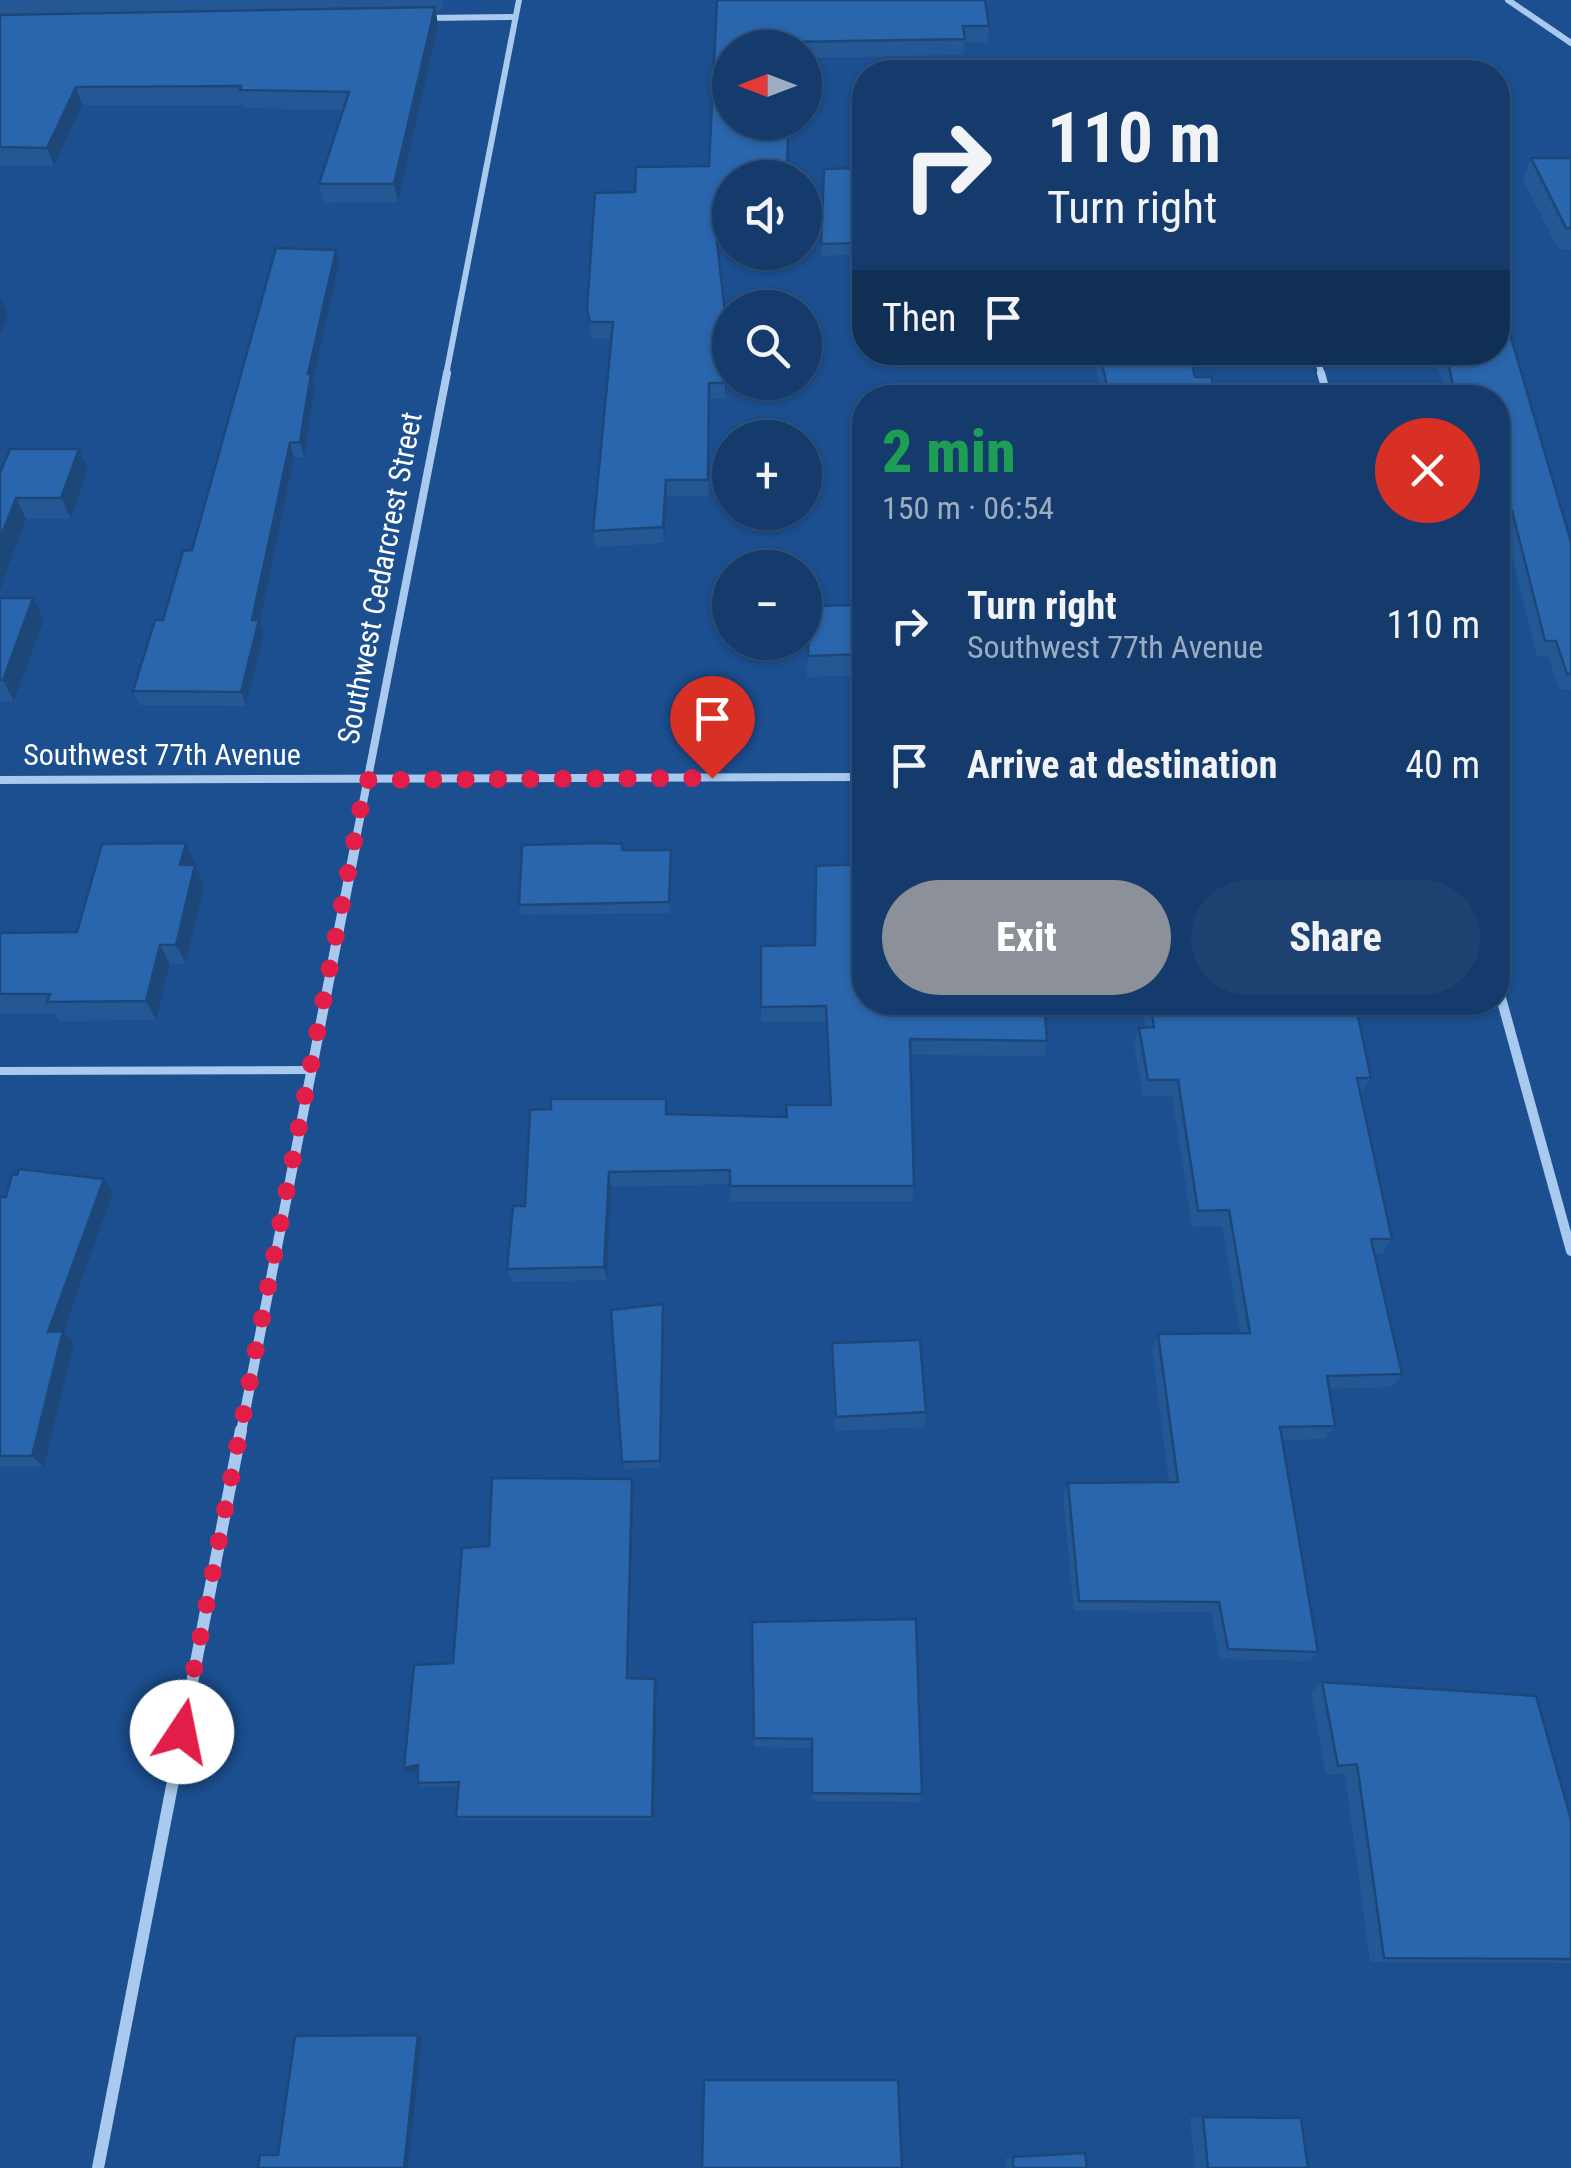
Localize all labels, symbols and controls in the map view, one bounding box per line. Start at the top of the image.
north arrow [712,30,822,140]
map controls [712,30,822,660]
text: 110 m [1047,97,1221,179]
icon: right [882,100,1012,230]
button: sound [712,160,822,270]
text: Turn right [1047,181,1217,234]
button: search [712,290,822,400]
icon: arrive [976,290,1031,345]
text: Then [882,296,956,340]
street label: Southwest Cedarcrest Street [330,409,429,747]
text: 2 min [882,416,1016,487]
button: close [1375,418,1480,523]
button: + [712,420,822,530]
text: 150 m · 06:54 [882,489,1054,527]
button: − [712,550,822,660]
text: Turn right [967,584,1117,628]
icon: right [882,598,937,653]
text: 110 m [1386,603,1480,647]
text: Southwest 77th Avenue [967,628,1263,666]
pin [670,676,755,779]
icon: arrive [685,691,740,746]
street label: Southwest 77th Avenue [23,737,301,772]
icon: arrive [882,738,937,793]
text: Arrive at destination [967,743,1277,787]
text: 40 m [1405,743,1480,787]
button: Exit [882,880,1171,995]
button: Share [1191,880,1480,995]
position arrow [130,1680,234,1784]

